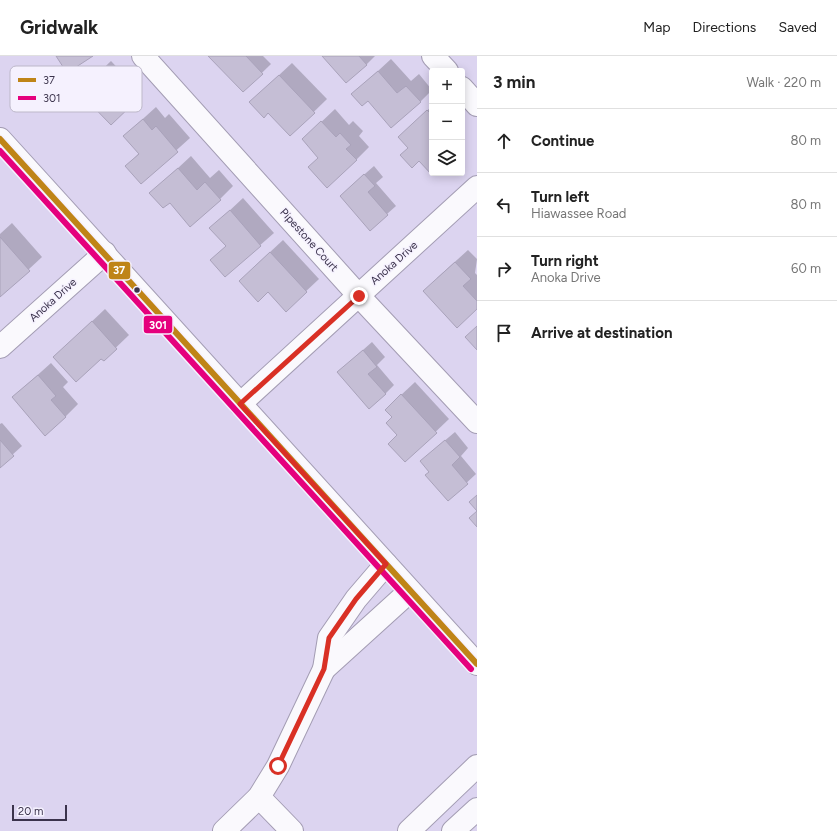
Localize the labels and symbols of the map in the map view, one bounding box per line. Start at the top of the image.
legend [10,66,142,112]
text: 37 [43,74,55,87]
text: 301 [43,92,61,105]
street label: Pipestone Court [277,206,341,274]
street label: Anoka Drive [368,238,420,288]
line badge: 37 [108,261,131,280]
text: 37 [113,264,125,277]
street label: Anoka Drive [27,275,79,325]
unlabelled marker [132,285,142,295]
route end [350,287,368,305]
line badge: 301 [143,315,173,334]
text: 301 [149,319,167,332]
route start [269,757,287,775]
scale bar [12,803,67,822]

